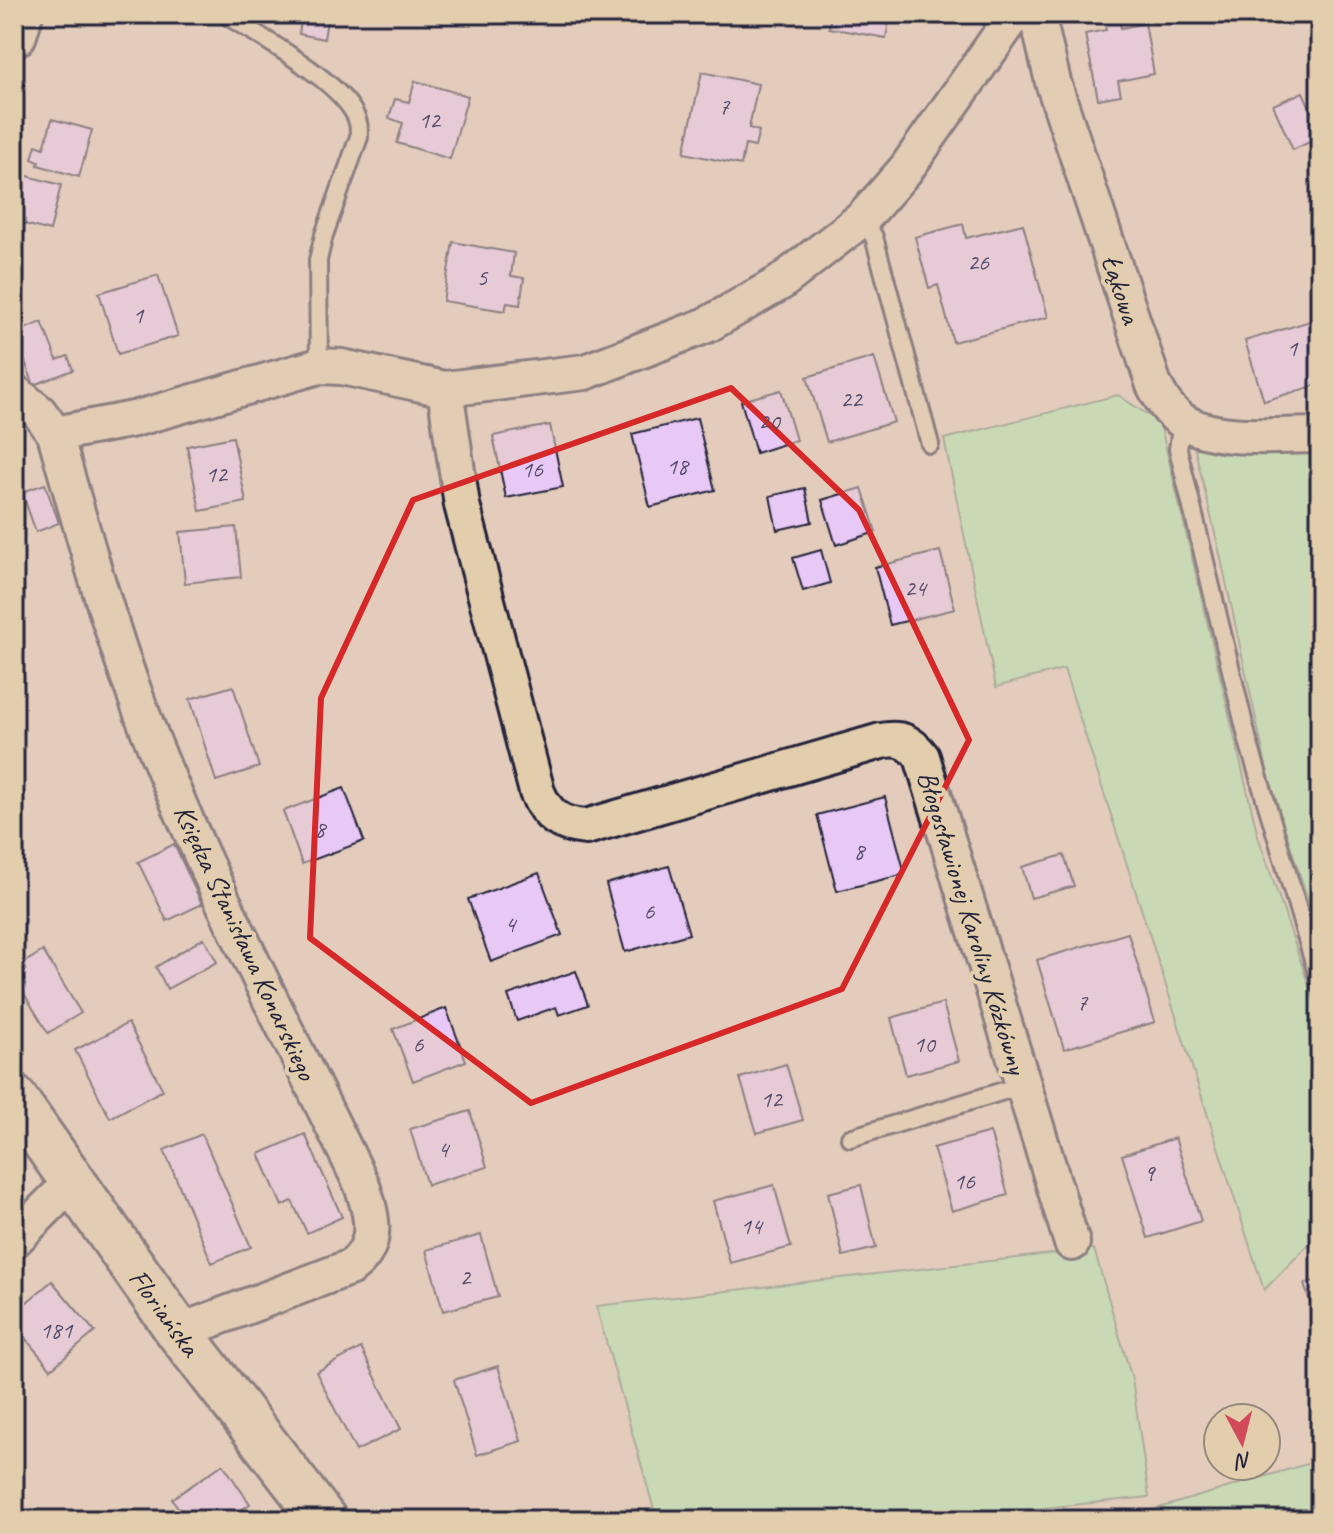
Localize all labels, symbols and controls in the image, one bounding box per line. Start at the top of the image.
house number: 7 [719,91,731,121]
house number: 12 [418,105,442,135]
house number: 26 [967,247,990,277]
street label: Łąkowa [1094,250,1150,330]
house number: 5 [477,262,489,292]
house number: 1 [133,300,145,330]
house number: 1 [1287,333,1299,363]
house number: 22 [840,384,864,414]
house number: 20 [758,406,782,436]
house number: 18 [666,451,690,481]
house number: 16 [521,454,544,484]
house number: 12 [205,459,229,489]
house number: 24 [904,573,928,603]
street label: Błogosławionej Karoliny Kózkówny [910,767,1036,1080]
street label: Księdza Stanisława Konarskiego [166,799,326,1087]
house number: 8 [315,814,328,844]
house number: 8 [854,836,867,866]
house number: 6 [644,896,656,926]
house number: 4 [505,909,518,939]
house number: 7 [1077,987,1089,1017]
house number: 6 [413,1029,425,1059]
house number: 10 [913,1029,937,1059]
house number: 12 [760,1084,784,1114]
house number: 4 [438,1134,451,1164]
house number: 9 [1144,1158,1157,1188]
house number: 16 [953,1166,976,1196]
house number: 14 [740,1211,764,1241]
street label: Floriańska [121,1262,209,1364]
house number: 2 [460,1262,473,1292]
house number: 181 [40,1315,73,1345]
north arrow [1202,1402,1282,1482]
text: N [1232,1446,1253,1476]

